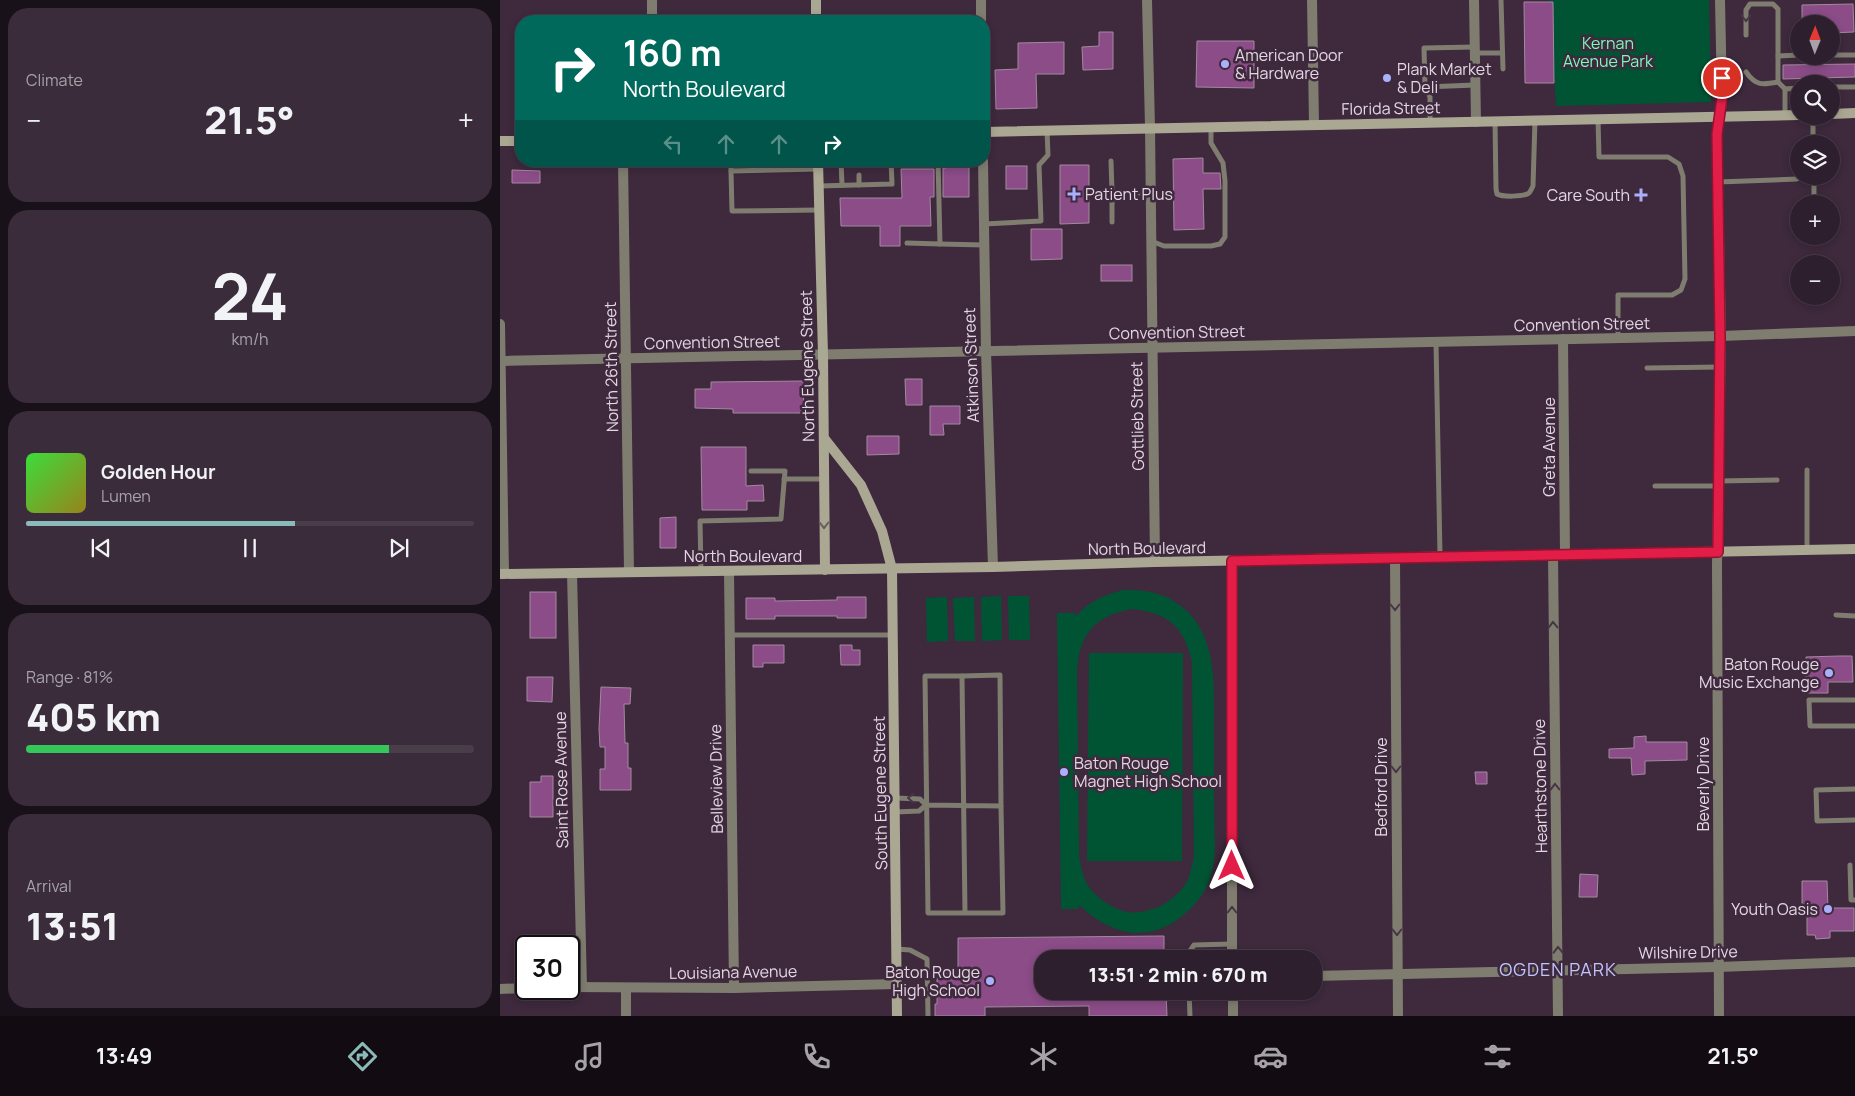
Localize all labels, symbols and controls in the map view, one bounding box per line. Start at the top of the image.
one-way arrow [1741,15,1751,23]
north arrow [1790,15,1840,65]
map controls [1790,15,1840,305]
text: 160 m [623,29,722,77]
park label: Kernan Avenue Park [1563,32,1654,72]
icon: right [540,35,605,100]
place label: American Door & Hardware [1235,44,1344,84]
pin [1701,57,1743,99]
marker: American Door & Hardware [1219,58,1231,70]
place label: Plank Market & Deli [1397,58,1492,98]
icon: arrive [1708,64,1736,92]
text: Climate [26,69,83,91]
marker: Plank Market & Deli [1381,72,1393,84]
text: North Boulevard [623,74,786,104]
button: search [1790,75,1840,125]
text: 21.5° [204,93,295,145]
street label: Florida Street [1341,96,1441,120]
text: − [26,101,41,139]
text: + [458,101,474,139]
icon: left [659,130,687,158]
icon: ahead [712,130,740,158]
icon: ahead [765,130,793,158]
icon: right [818,130,846,158]
button: layers [1790,135,1840,185]
place label: Patient Plus [1085,183,1173,205]
place label: Care South [1547,184,1630,206]
marker: Patient Plus [1067,187,1081,201]
marker: Care South [1634,188,1648,202]
button: + [1790,195,1840,245]
text: 24 [212,251,288,340]
button: − [1790,255,1840,305]
street label: North Eugene Street [795,290,819,442]
street label: North 26th Street [599,302,623,432]
street label: Atkinson Street [958,307,984,423]
street label: Convention Street [1514,312,1650,336]
street label: Convention Street [1109,320,1245,344]
text: km/h [231,328,269,350]
street label: Convention Street [644,330,780,354]
street label: Gottlieb Street [1125,361,1149,471]
street label: Greta Avenue [1538,397,1560,497]
text: Golden Hour [101,459,215,485]
text: Lumen [101,485,151,507]
one-way arrow [819,522,829,529]
icon: previous [87,534,115,562]
icon: pause [236,534,264,562]
icon: next [385,534,413,562]
street label: North Boulevard [1088,536,1206,560]
street label: North Boulevard [684,545,802,567]
one-way arrow [1390,603,1400,611]
one-way arrow [1548,621,1558,628]
place label: Baton Rouge Music Exchange [1699,653,1819,693]
text: Range · 81% [26,666,113,688]
marker: Baton Rouge Music Exchange [1823,667,1835,679]
text: 405 km [26,690,161,742]
street label: Saint Rose Avenue [549,711,573,849]
street label: South Eugene Street [868,716,892,870]
street label: Hearthstone Drive [1528,719,1552,853]
street label: Belleview Drive [704,724,728,834]
street label: Bedford Drive [1370,737,1392,837]
street label: Beverly Drive [1692,737,1714,831]
place label: Baton Rouge Magnet High School [1074,752,1222,792]
marker: Baton Rouge Magnet High School [1058,766,1070,778]
one-way arrow [1391,766,1401,773]
one-way arrow [1550,783,1561,791]
one-way arrow [907,793,915,804]
position arrow [1205,839,1257,891]
text: Arrival [26,875,72,897]
place label: Youth Oasis [1731,898,1818,920]
text: 13:51 [26,899,119,951]
marker: Youth Oasis [1822,903,1834,915]
one-way arrow [1227,906,1237,914]
one-way arrow [1392,928,1402,936]
speed limit sign: 30 [515,935,580,1000]
street label: Wilshire Drive [1638,940,1738,964]
one-way arrow [1552,946,1563,954]
district label: OGDEN PARK [1499,957,1617,981]
street label: Louisiana Avenue [669,960,797,984]
place label: Baton Rouge High School [885,961,980,1001]
text: 13:51 · 2 min · 670 m [1089,962,1267,988]
marker: Baton Rouge High School [984,975,996,987]
icon: directions [345,1039,380,1074]
icon: music [572,1039,607,1074]
icon: phone [799,1039,834,1074]
icon: climate [1026,1039,1061,1074]
icon: car [1253,1039,1288,1074]
icon: filters [1480,1039,1515,1074]
text: 13:49 [96,1041,153,1071]
text: 21.5° [1708,1041,1759,1071]

